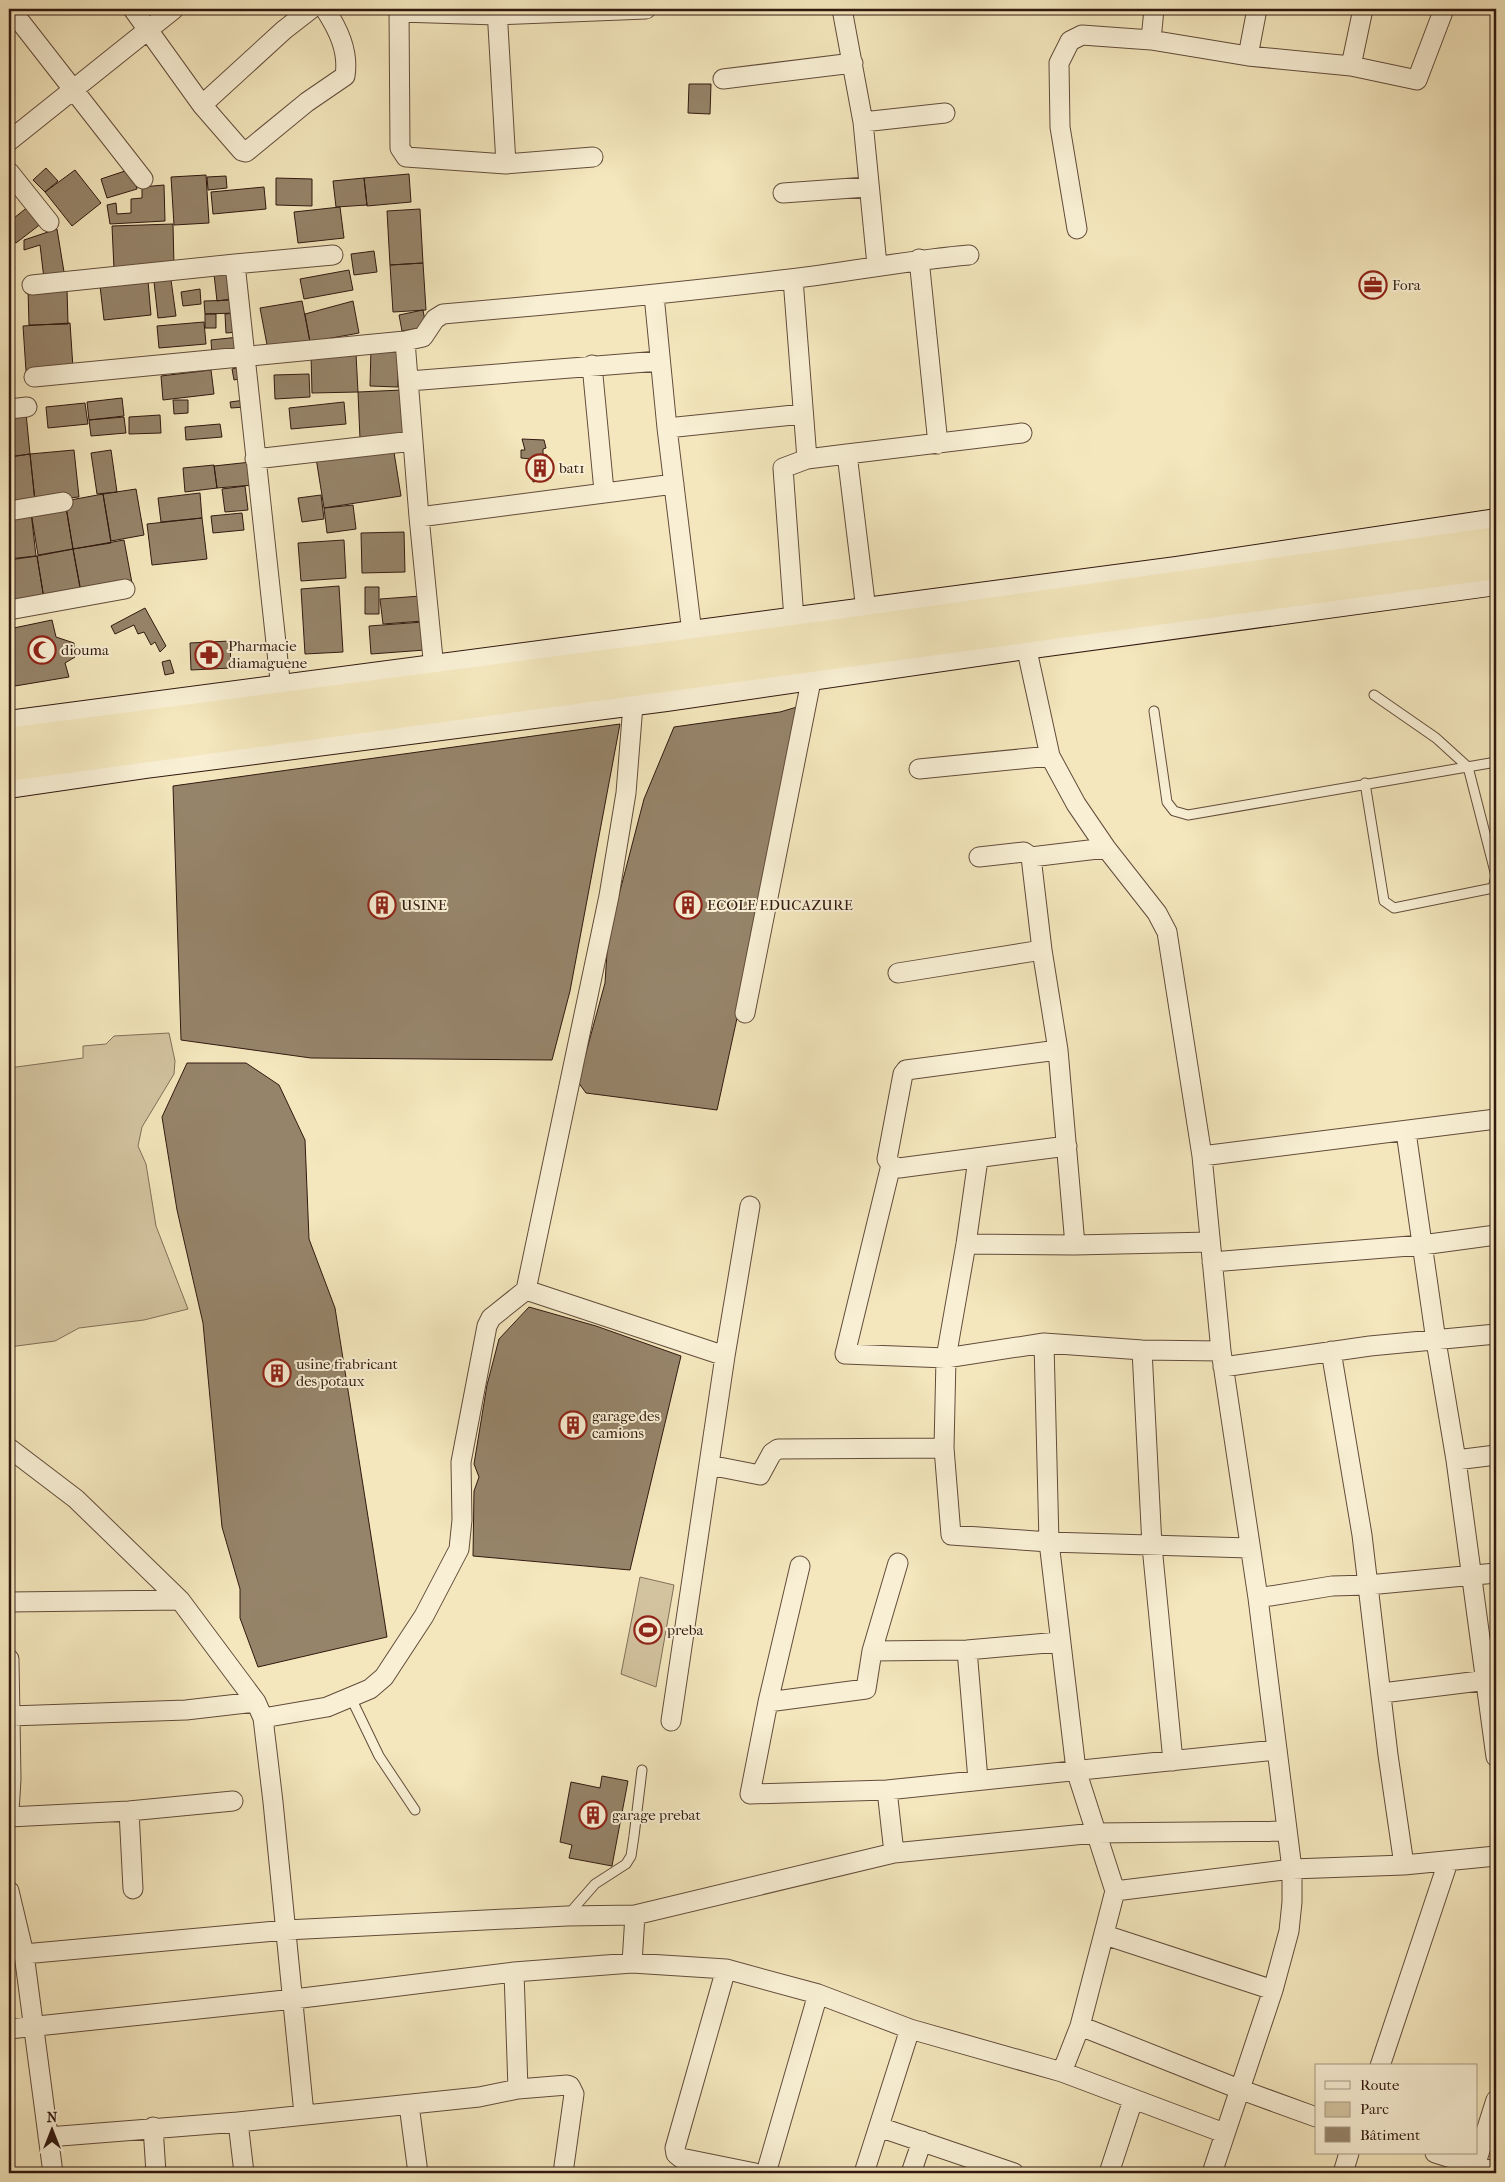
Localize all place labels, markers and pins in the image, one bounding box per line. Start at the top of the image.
office icon: Fora [1358,270,1388,300]
place label: Fora [1392,276,1422,294]
building icon: bat1 [525,453,555,483]
place label: bat1 [558,459,585,477]
mosque icon: diouma [27,635,57,665]
place label: Pharmacie diamaguene [228,637,308,672]
pharmacy icon: Pharmacie diamaguene [194,640,224,670]
place label: diouma [61,641,110,659]
building icon: USINE [367,890,397,920]
building icon: ECOLE EDUCAZURE [673,890,703,920]
place label: USINE [401,896,447,914]
place label: ECOLE EDUCAZURE [707,896,853,914]
place label: usine frabricant des potaux [295,1355,399,1390]
building icon: usine frabricant des potaux [262,1358,292,1388]
place label: garage des camions [592,1407,660,1442]
building icon: garage des camions [558,1410,588,1440]
sports icon: preba [633,1615,663,1645]
place label: preba [666,1621,705,1639]
building icon: garage prebat [578,1800,608,1830]
place label: garage prebat [612,1806,701,1824]

